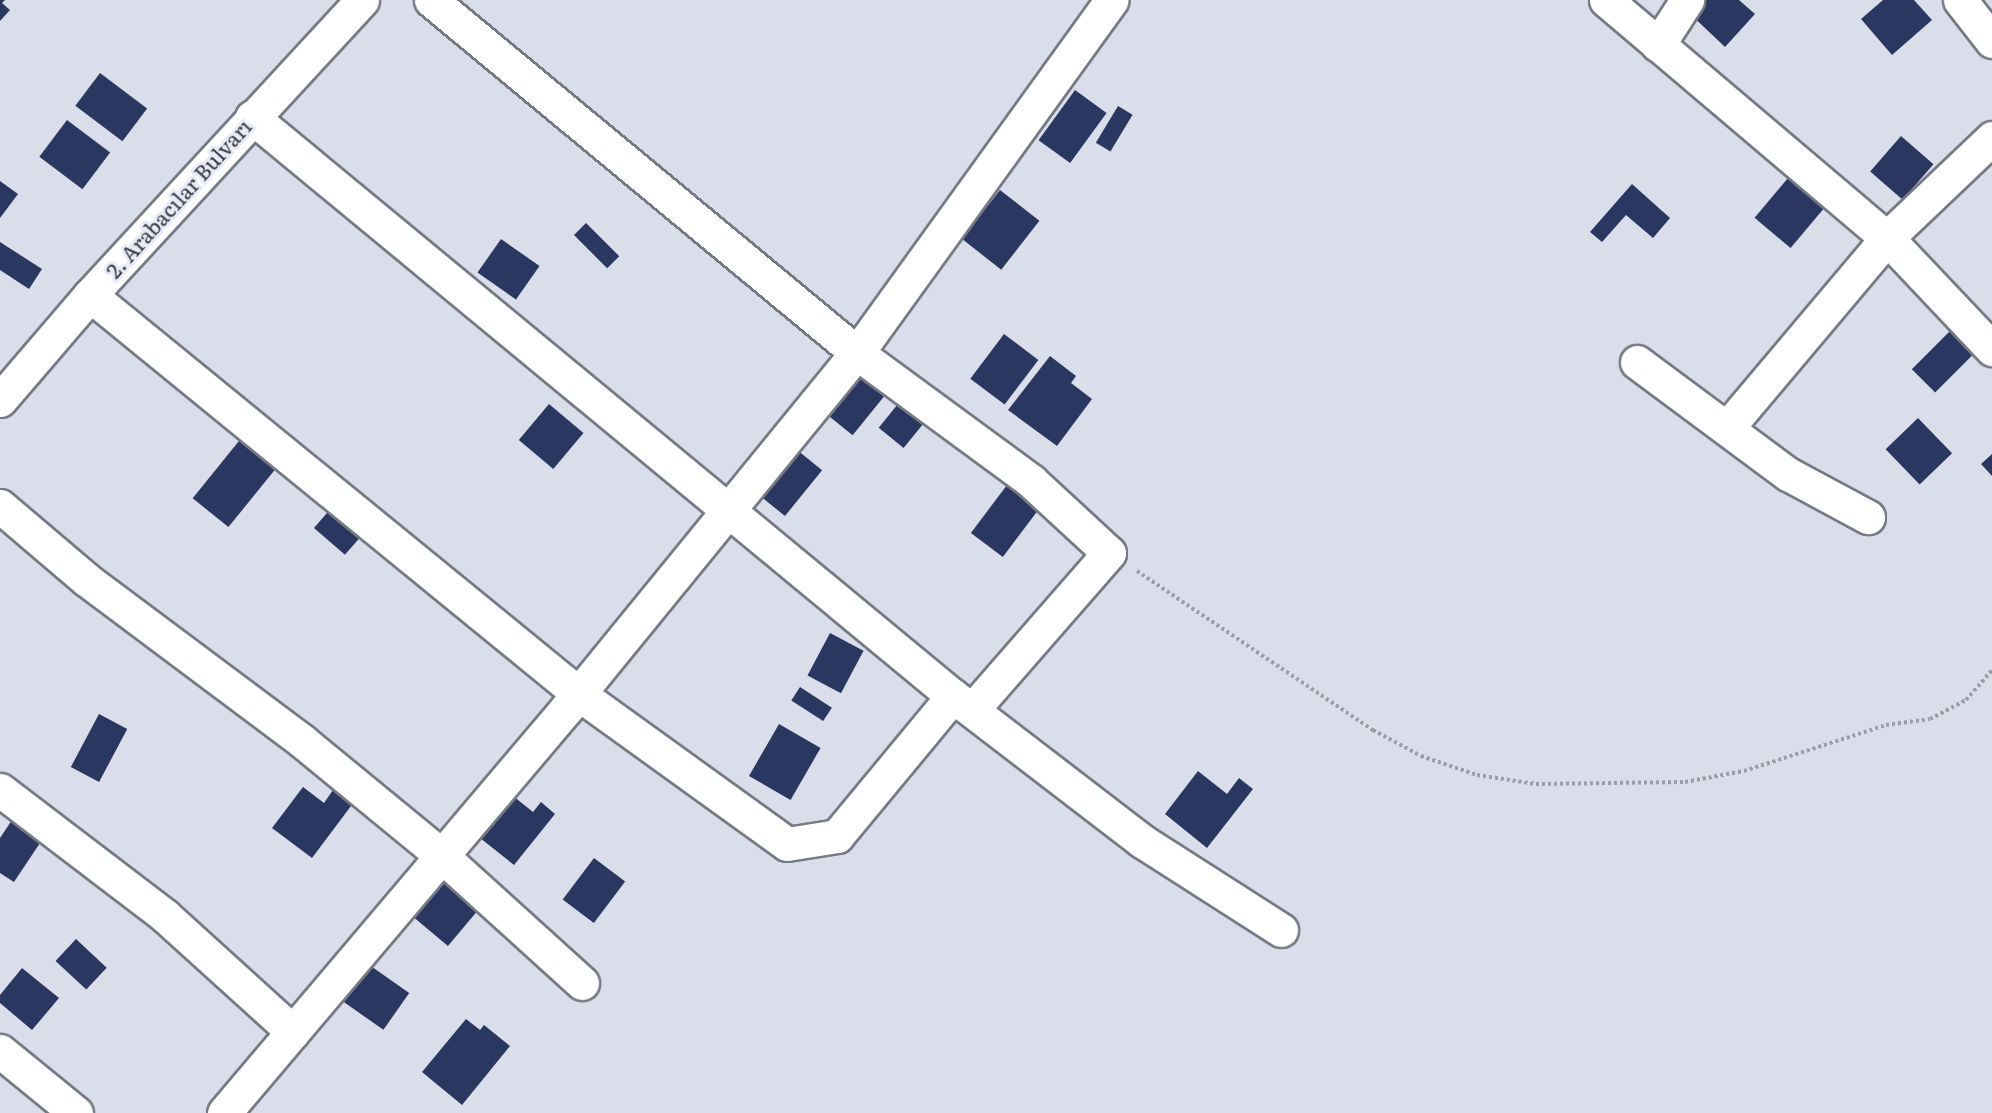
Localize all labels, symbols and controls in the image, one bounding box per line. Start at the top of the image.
street label: 2. Arabacılar Bulvarı [100,113,256,283]

